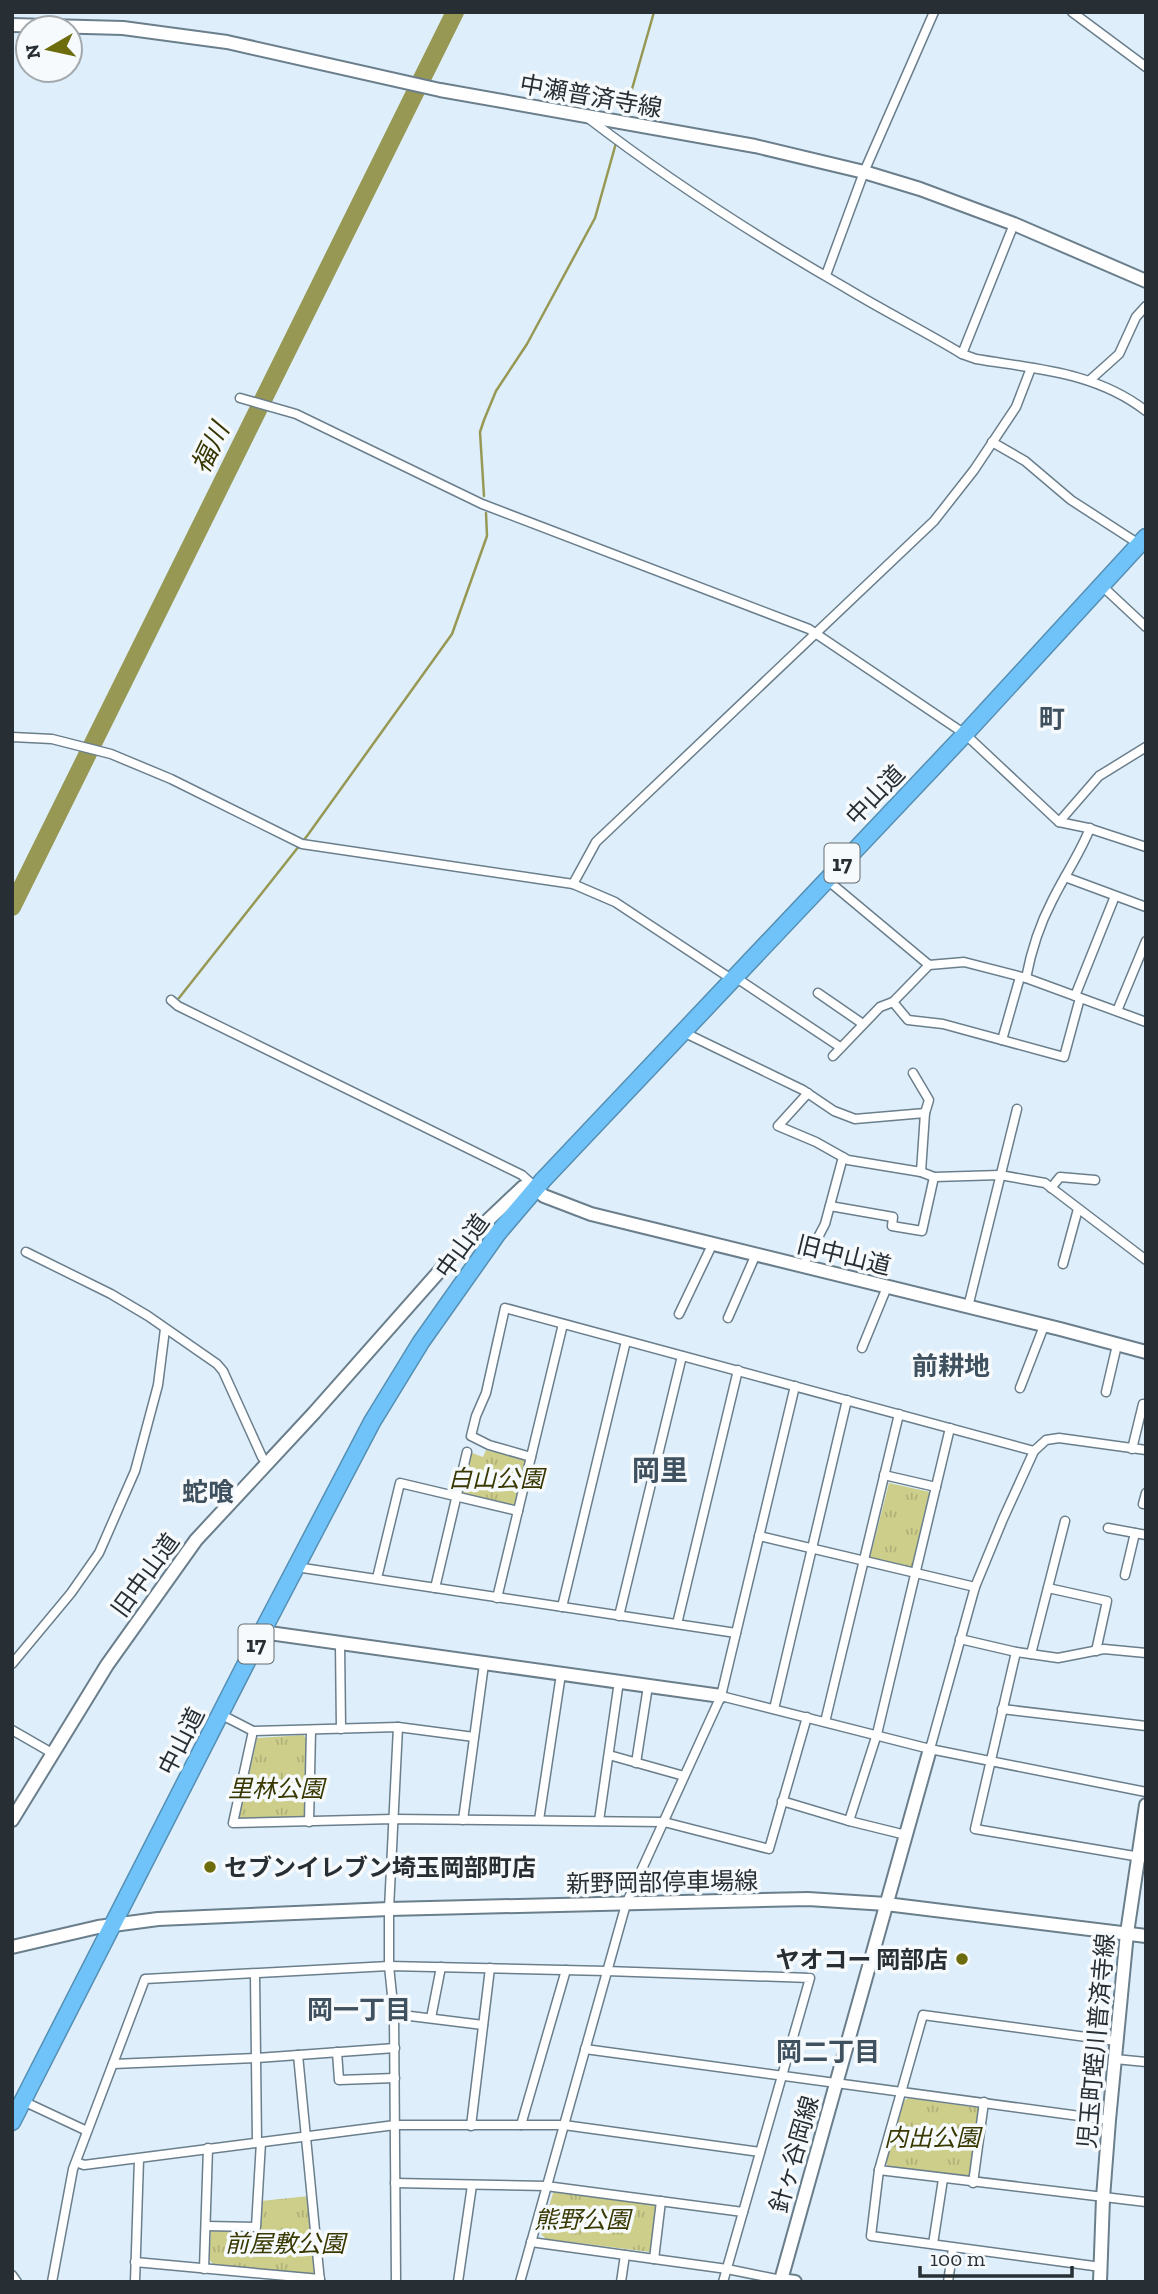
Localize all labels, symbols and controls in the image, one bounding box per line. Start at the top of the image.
north arrow [14,14,84,84]
text: N [20,43,45,61]
street label: 中瀬普済寺線 [518,69,664,123]
water label: 福川 [184,415,237,478]
district label: 町 [1039,703,1065,735]
street label: 中山道 [840,759,910,831]
road number: 17 [824,844,860,883]
street label: 中山道 [429,1208,495,1284]
street label: 旧中山道 [794,1229,894,1281]
district label: 前耕地 [912,1350,990,1382]
district label: 岡里 [632,1454,688,1487]
park label: 白山公園 [448,1464,547,1493]
district label: 蛇喰 [182,1476,234,1508]
street label: 旧中山道 [105,1528,185,1622]
road number: 17 [238,1624,274,1664]
street label: 中山道 [152,1702,210,1780]
park label: 里林公園 [228,1774,327,1803]
place label: セブンイレブン埼玉岡部町店 [224,1853,536,1882]
marker: セブンイレブン埼玉岡部町店 [202,1859,218,1875]
street label: 新野岡部停車場線 [566,1866,758,1898]
street label: 児玉町蛭川普済寺線 [1072,1932,1120,2150]
place label: ヤオコー 岡部店 [776,1945,948,1974]
marker: ヤオコー 岡部店 [954,1951,970,1967]
district label: 岡一丁目 [307,1994,411,2026]
district label: 岡二丁目 [776,2036,880,2068]
street label: 針ヶ谷岡線 [764,2092,824,2216]
park label: 内出公園 [884,2123,983,2152]
park label: 熊野公園 [534,2205,633,2234]
park label: 前屋敷公園 [225,2229,348,2258]
scale bar [920,2234,1072,2278]
text: 100 m [930,2246,985,2271]

